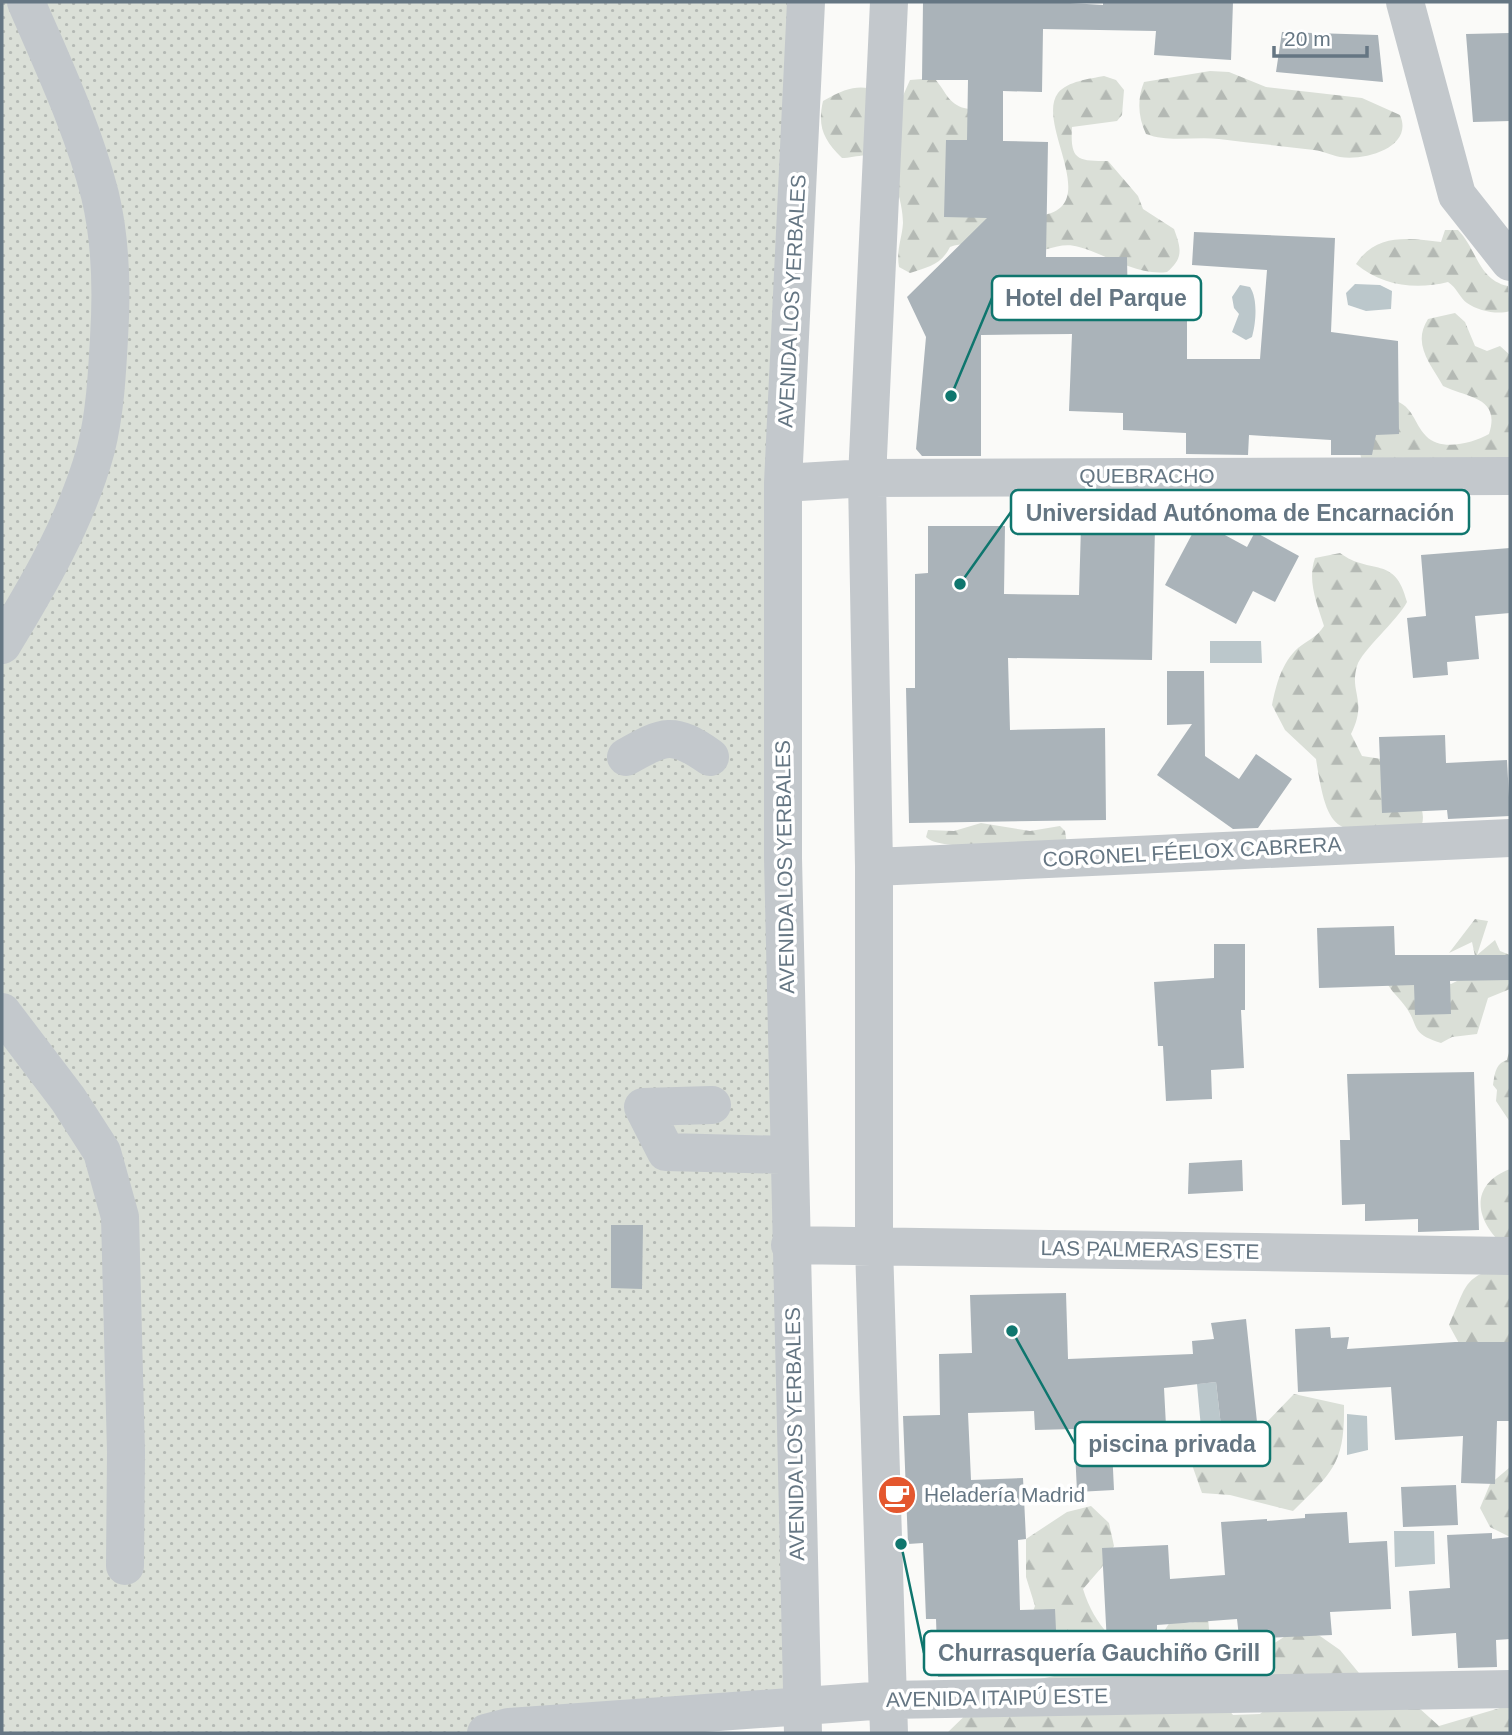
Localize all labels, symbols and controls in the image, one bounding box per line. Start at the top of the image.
scale bar [1274,14,1367,58]
text: 20 m [1284,27,1331,50]
street label: AVENIDA LOS YERBALES [773,174,810,428]
callout: Hotel del Parque [992,276,1201,320]
text: Hotel del Parque [1005,285,1187,311]
street label: QUEBRACHO [1079,464,1215,487]
callout: Universidad Autónoma de Encarnación [1011,490,1469,534]
text: Universidad Autónoma de Encarnación [1026,500,1454,526]
street label: AVENIDA LOS YERBALES [771,740,798,994]
street label: CORONEL FÉELOX CABRERA [1042,832,1342,871]
street label: LAS PALMERAS ESTE [1040,1236,1260,1263]
street label: AVENIDA LOS YERBALES [781,1307,808,1561]
callout: piscina privada [1075,1422,1270,1466]
text: piscina privada [1088,1431,1256,1457]
cafe icon: Heladería Madrid [876,1474,918,1516]
place label: Heladería Madrid [924,1483,1085,1506]
callout: Churrasquería Gauchiño Grill [924,1631,1274,1675]
text: Churrasquería Gauchiño Grill [938,1640,1260,1666]
street label: AVENIDA ITAIPÚ ESTE [886,1684,1108,1711]

